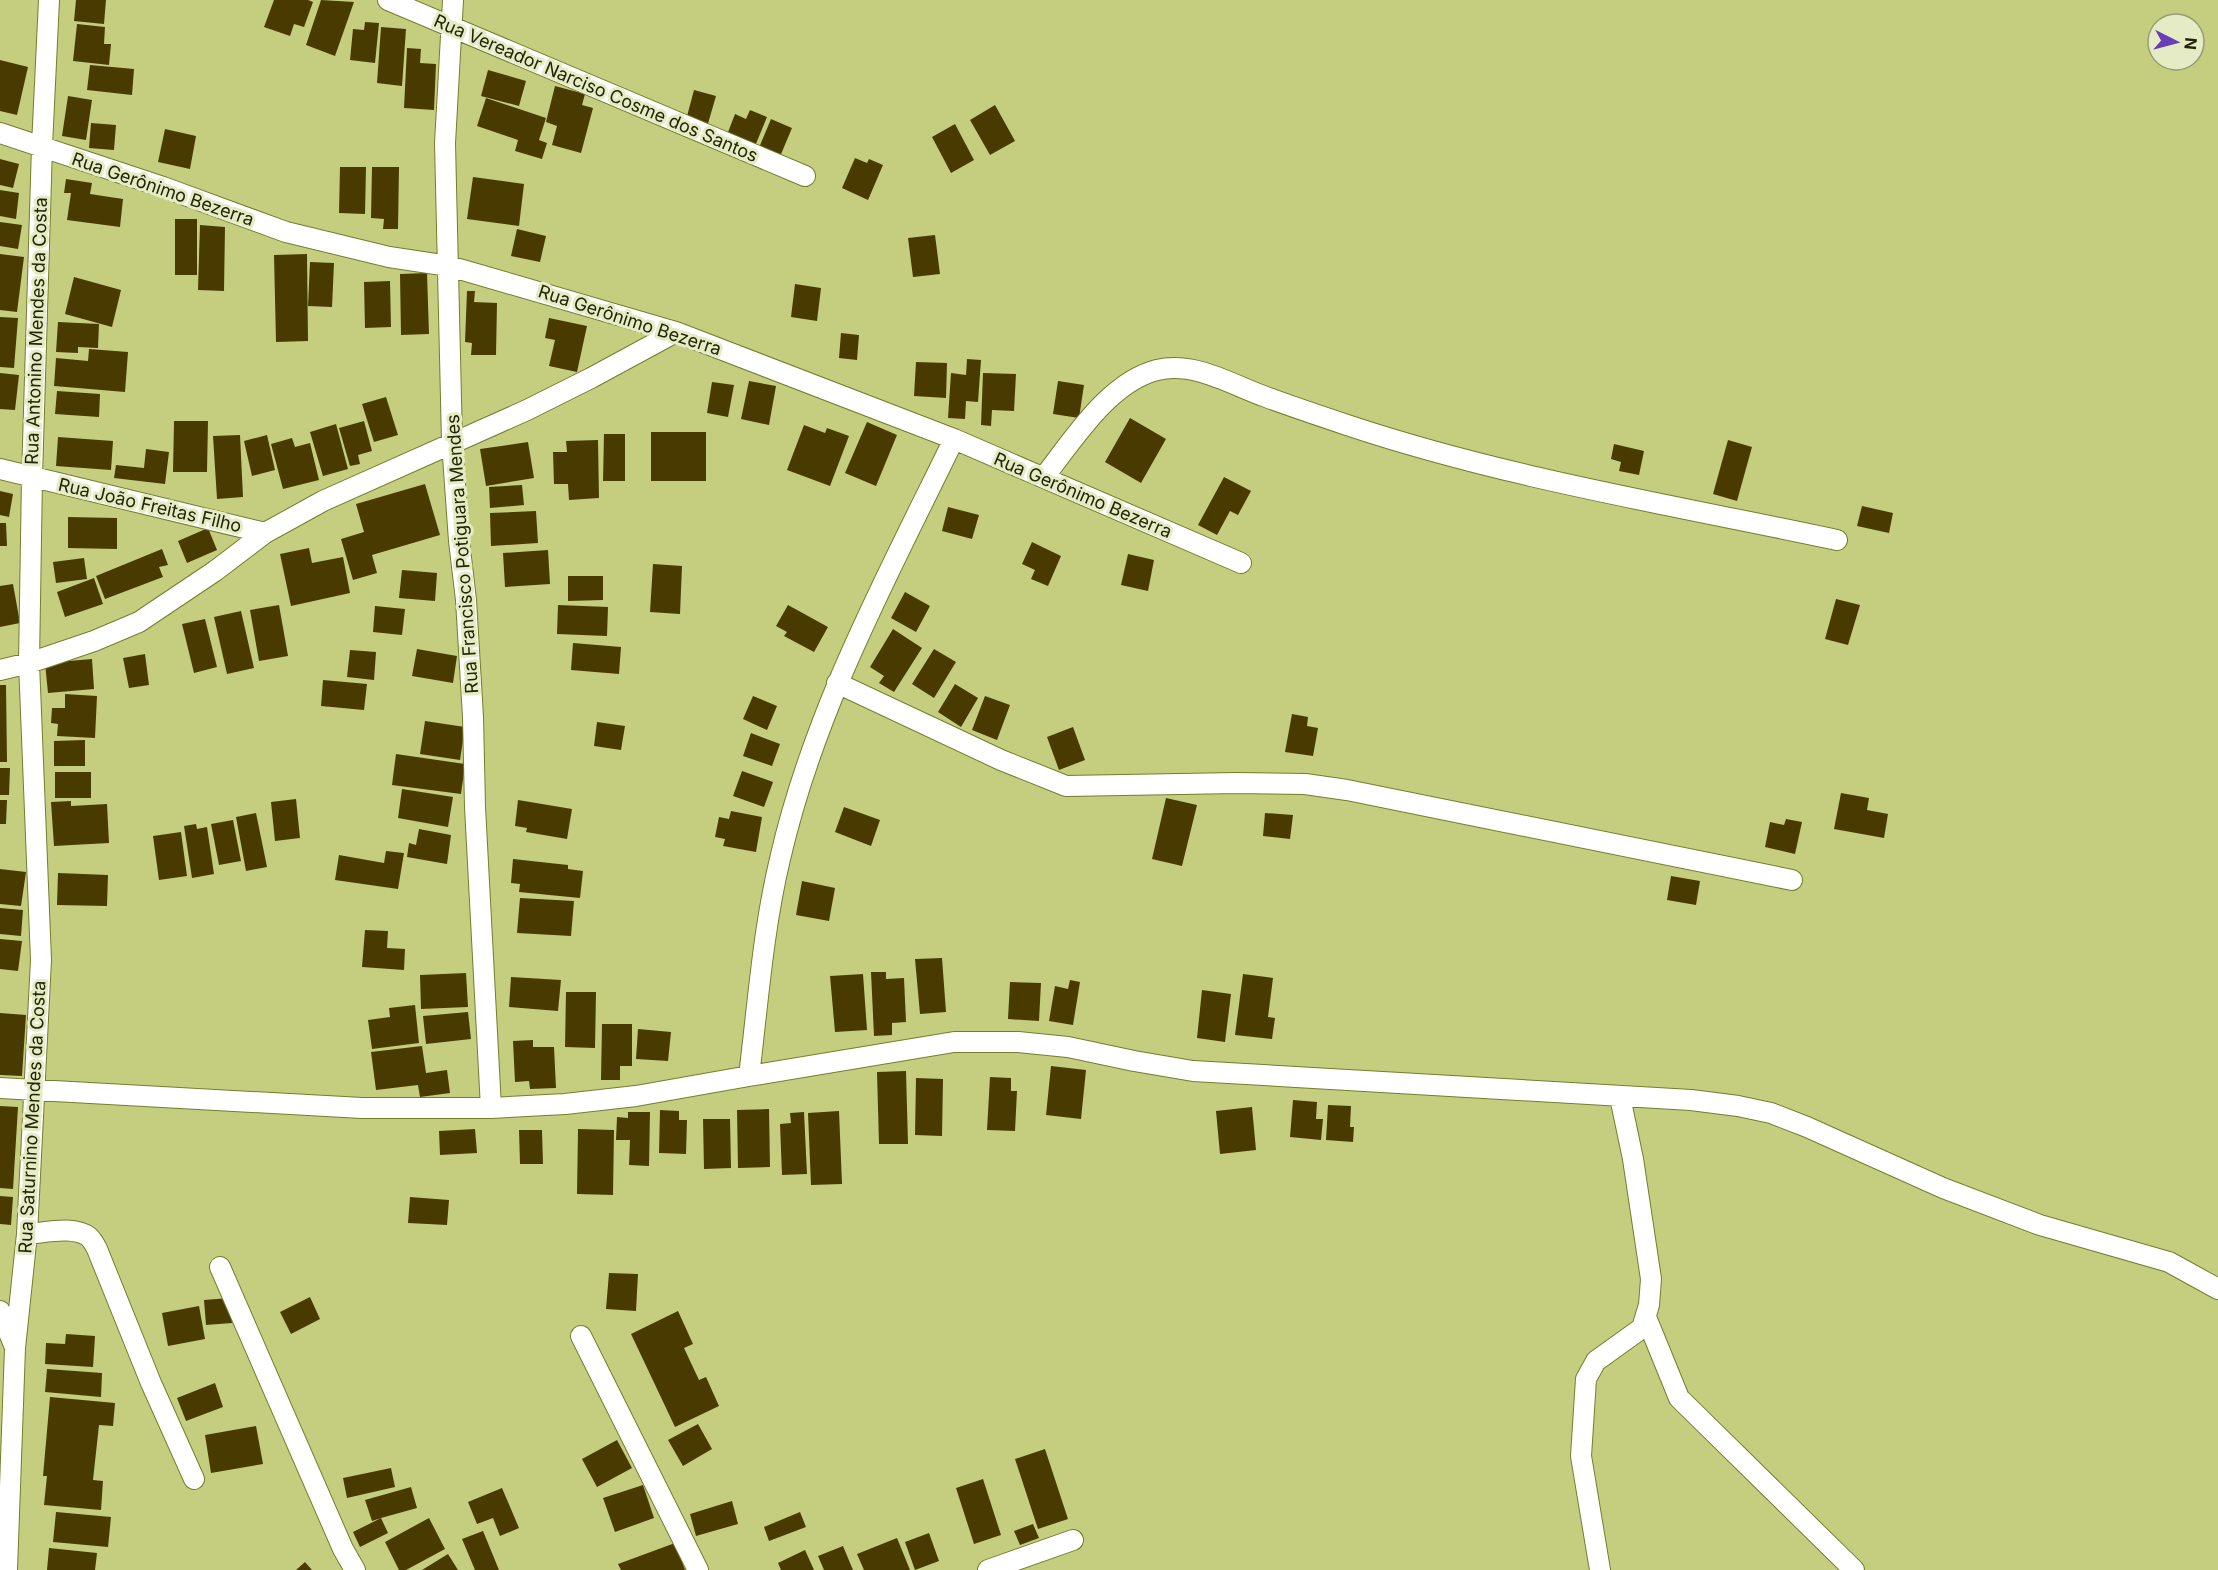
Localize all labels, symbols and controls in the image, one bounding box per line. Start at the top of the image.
street label: Rua Vereador Narciso Cosme dos Santos [431,10,761,166]
north arrow [2146,12,2206,72]
text: N [2180,36,2202,51]
street label: Rua Gerônimo Bezerra [69,148,257,230]
street label: Rua Antonino Mendes da Costa [21,197,51,465]
street label: Rua Gerônimo Bezerra [536,280,724,360]
street label: Rua Francisco Potiguara Mendes [442,414,482,694]
street label: Rua Gerônimo Bezerra [991,448,1175,542]
street label: Rua João Freitas Filho [56,474,244,536]
street label: Rua Saturnino Mendes da Costa [14,980,50,1254]

